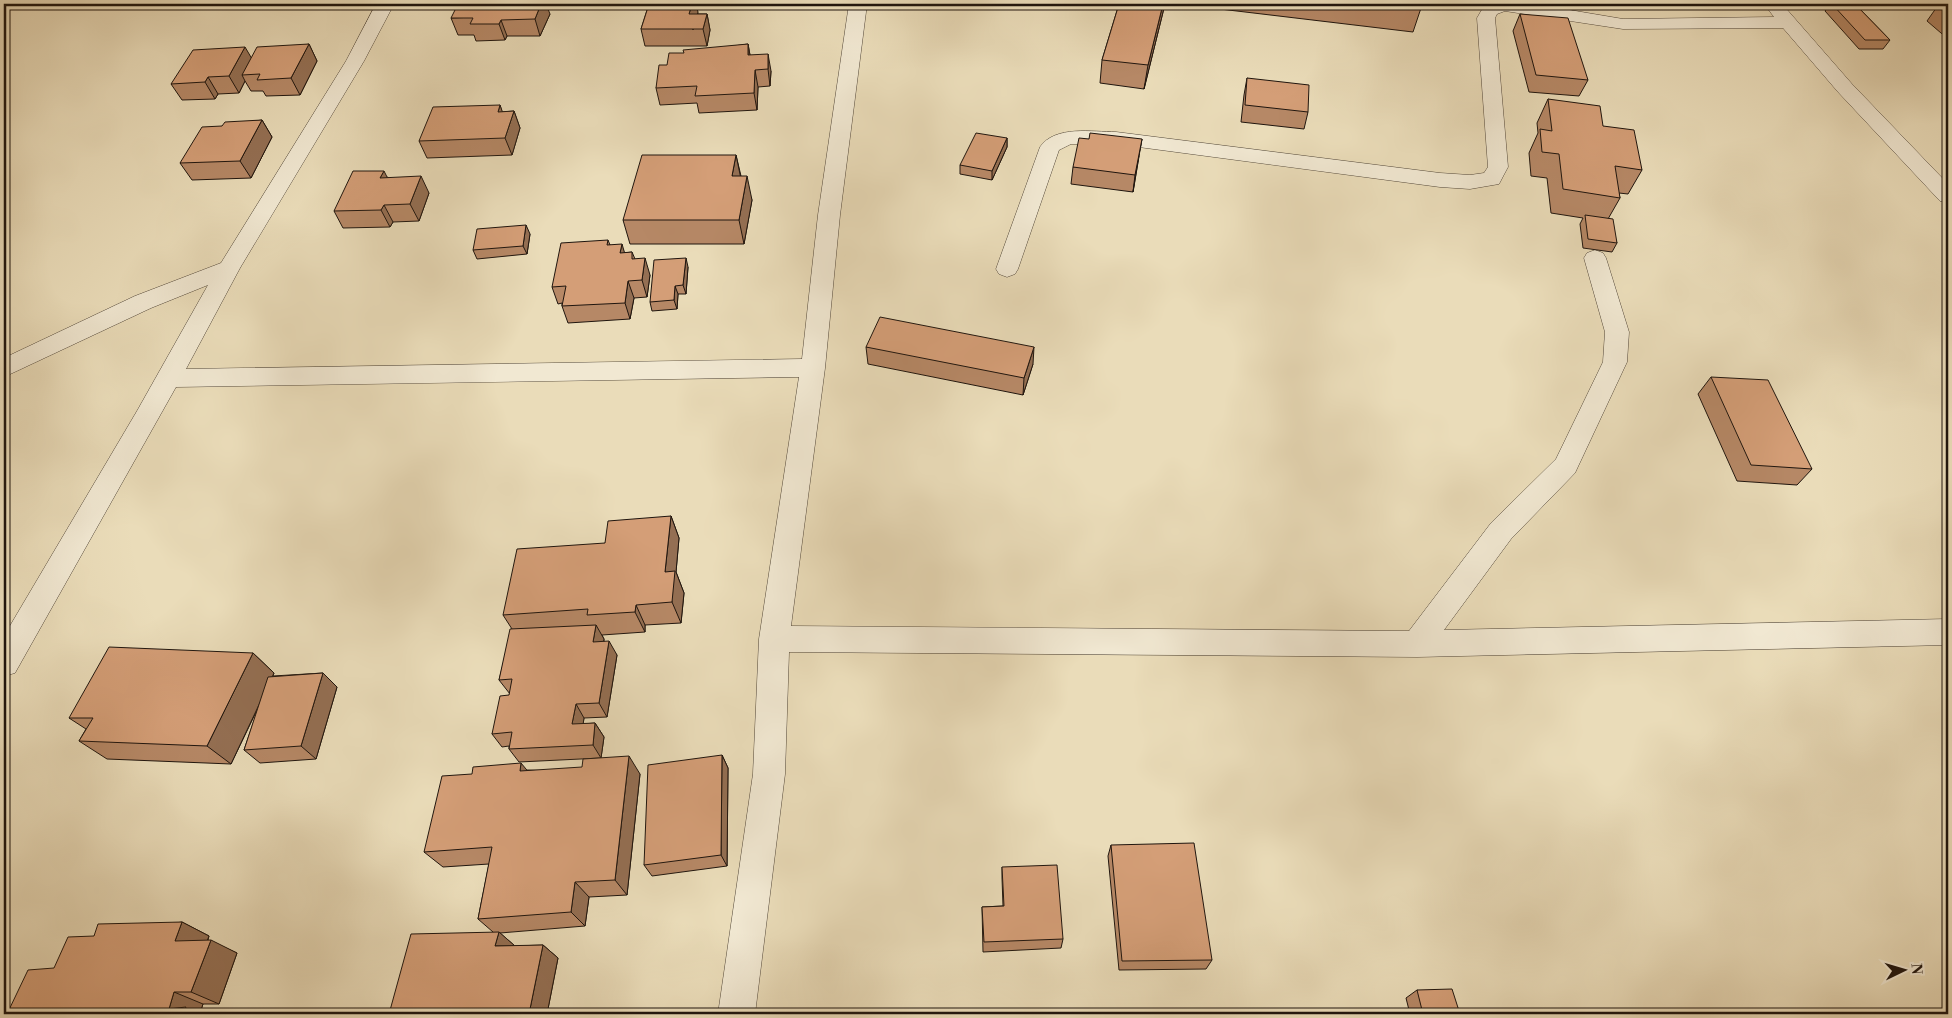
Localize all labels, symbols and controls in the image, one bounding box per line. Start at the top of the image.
north arrow [1880,946,1930,996]
text: N [1907,963,1925,975]

